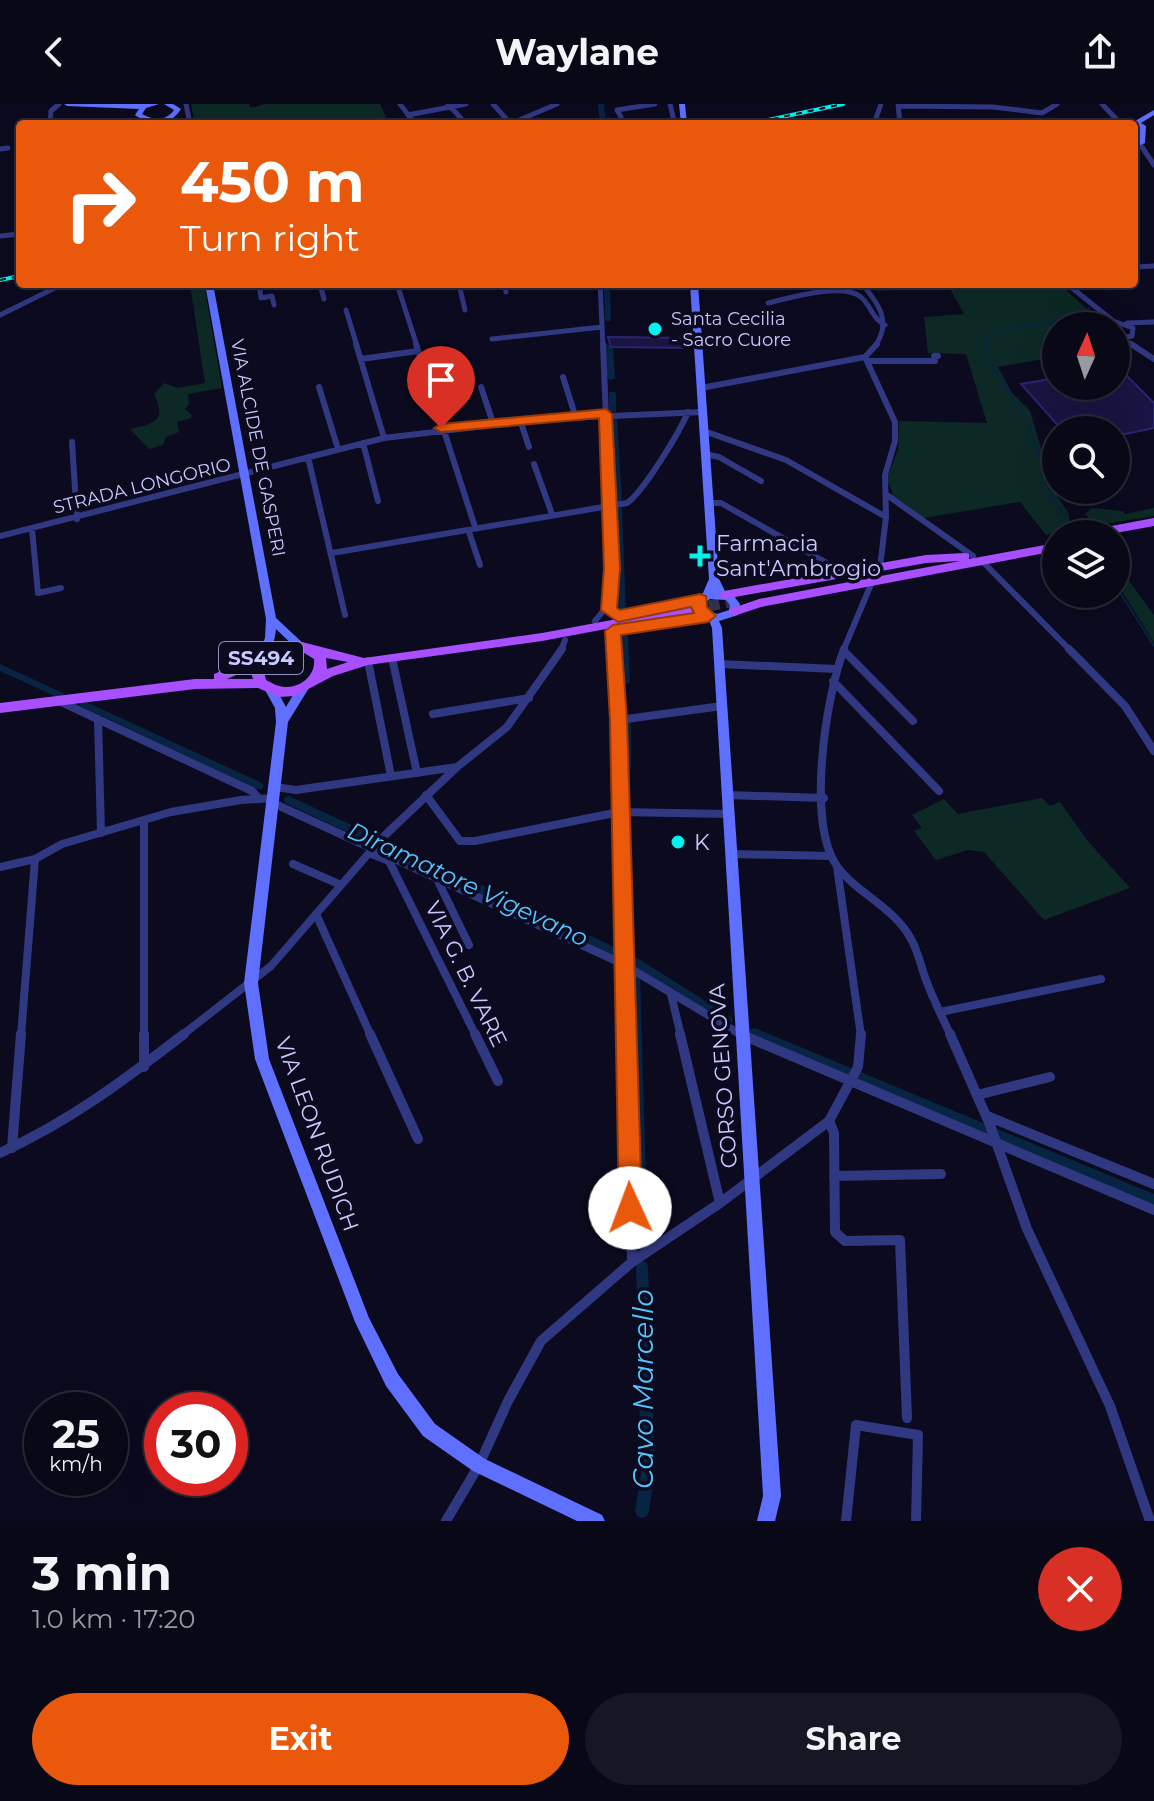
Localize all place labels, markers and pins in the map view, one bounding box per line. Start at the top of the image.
place label: Santa Cecilia - Sacro Cuore [671,308,791,351]
marker: Santa Cecilia - Sacro Cuore [646,320,664,338]
pin [407,346,475,428]
place label: Farmacia Sant'Ambrogio [716,530,881,582]
marker: Farmacia Sant'Ambrogio [691,547,709,565]
place label: K [694,829,710,856]
marker: K [669,833,687,851]

